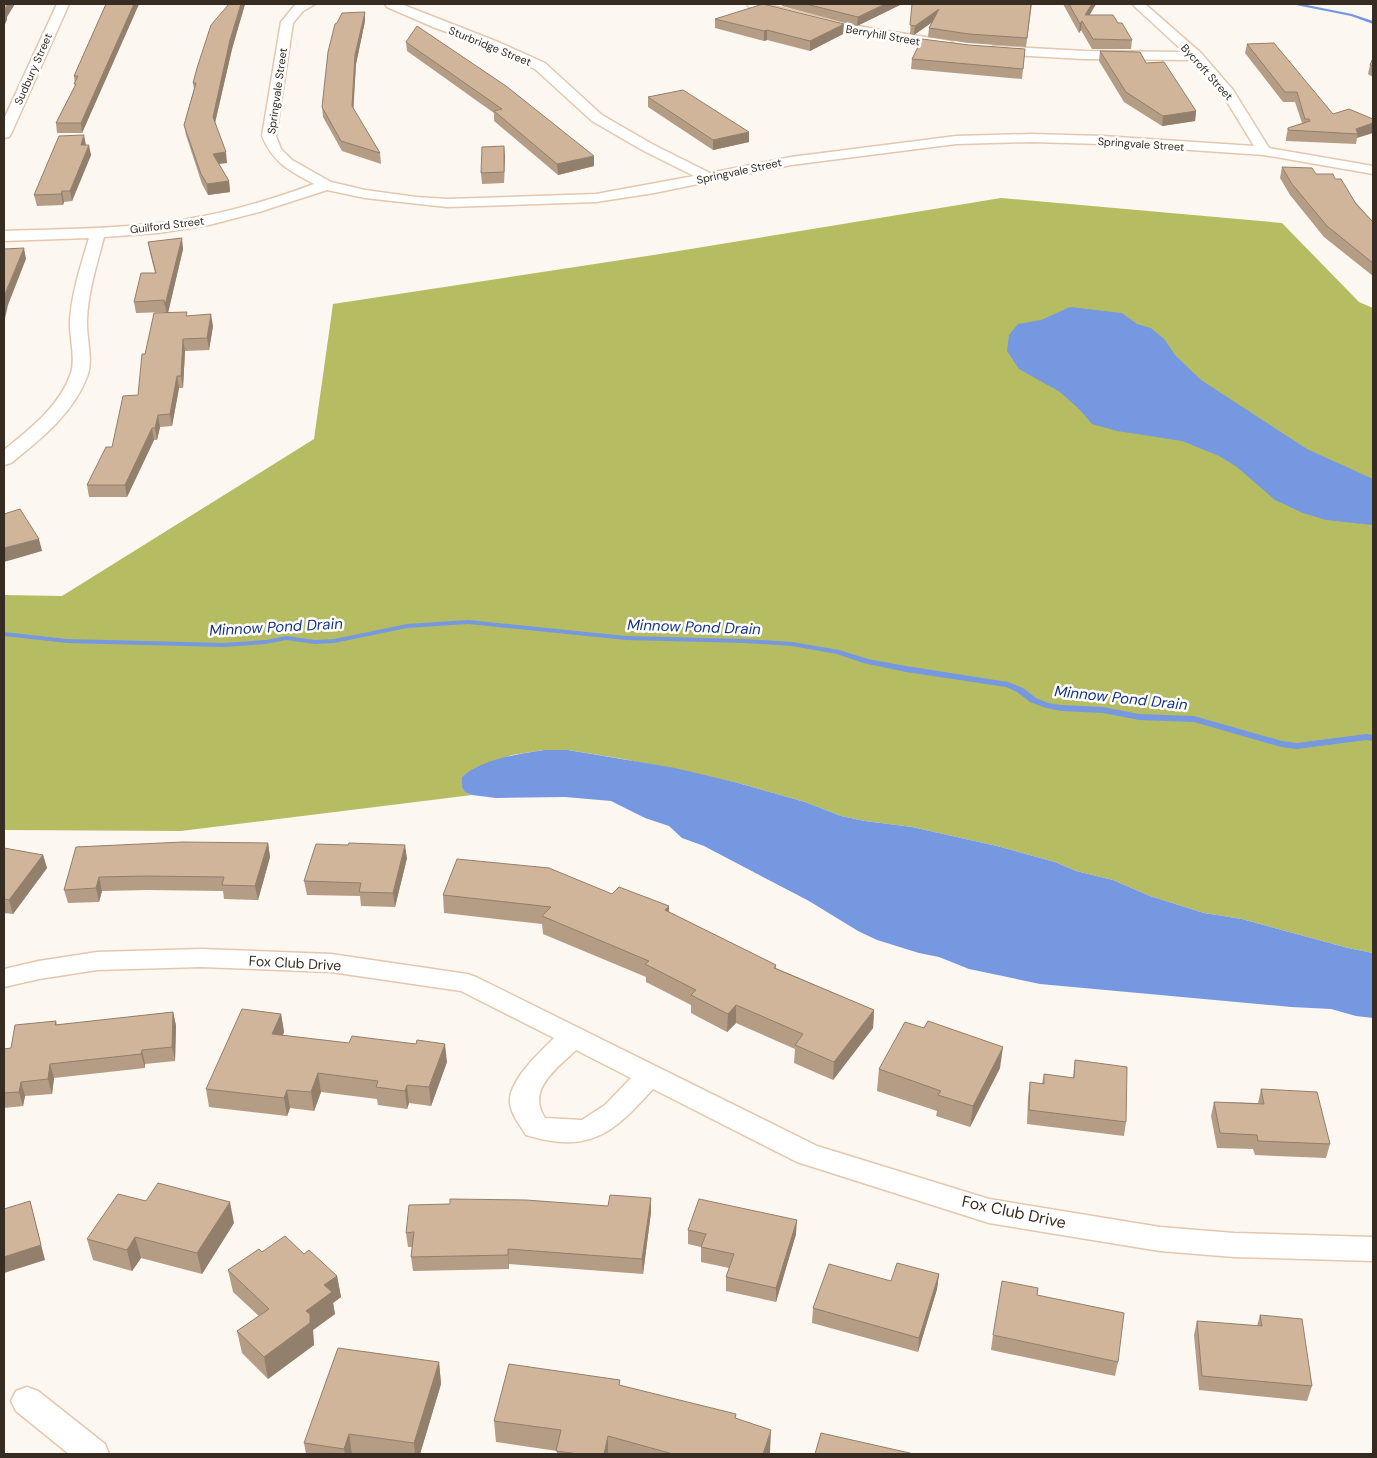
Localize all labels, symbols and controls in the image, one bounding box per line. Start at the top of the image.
street label: Berryhill Street [845,22,921,48]
street label: Sturbridge Street [447,23,533,69]
street label: Sudbury Street [11,31,55,107]
street label: Bycroft Street [1178,41,1236,103]
street label: Springvale Street [264,47,290,135]
street label: Springvale Street [1097,134,1185,154]
street label: Springvale Street [695,155,783,187]
street label: Guilford Street [129,214,205,236]
water label: Minnow Pond Drain [209,613,344,640]
water label: Minnow Pond Drain [627,615,762,639]
water label: Minnow Pond Drain [1053,681,1189,715]
street label: Fox Club Drive [248,952,342,974]
street label: Fox Club Drive [960,1191,1068,1233]

